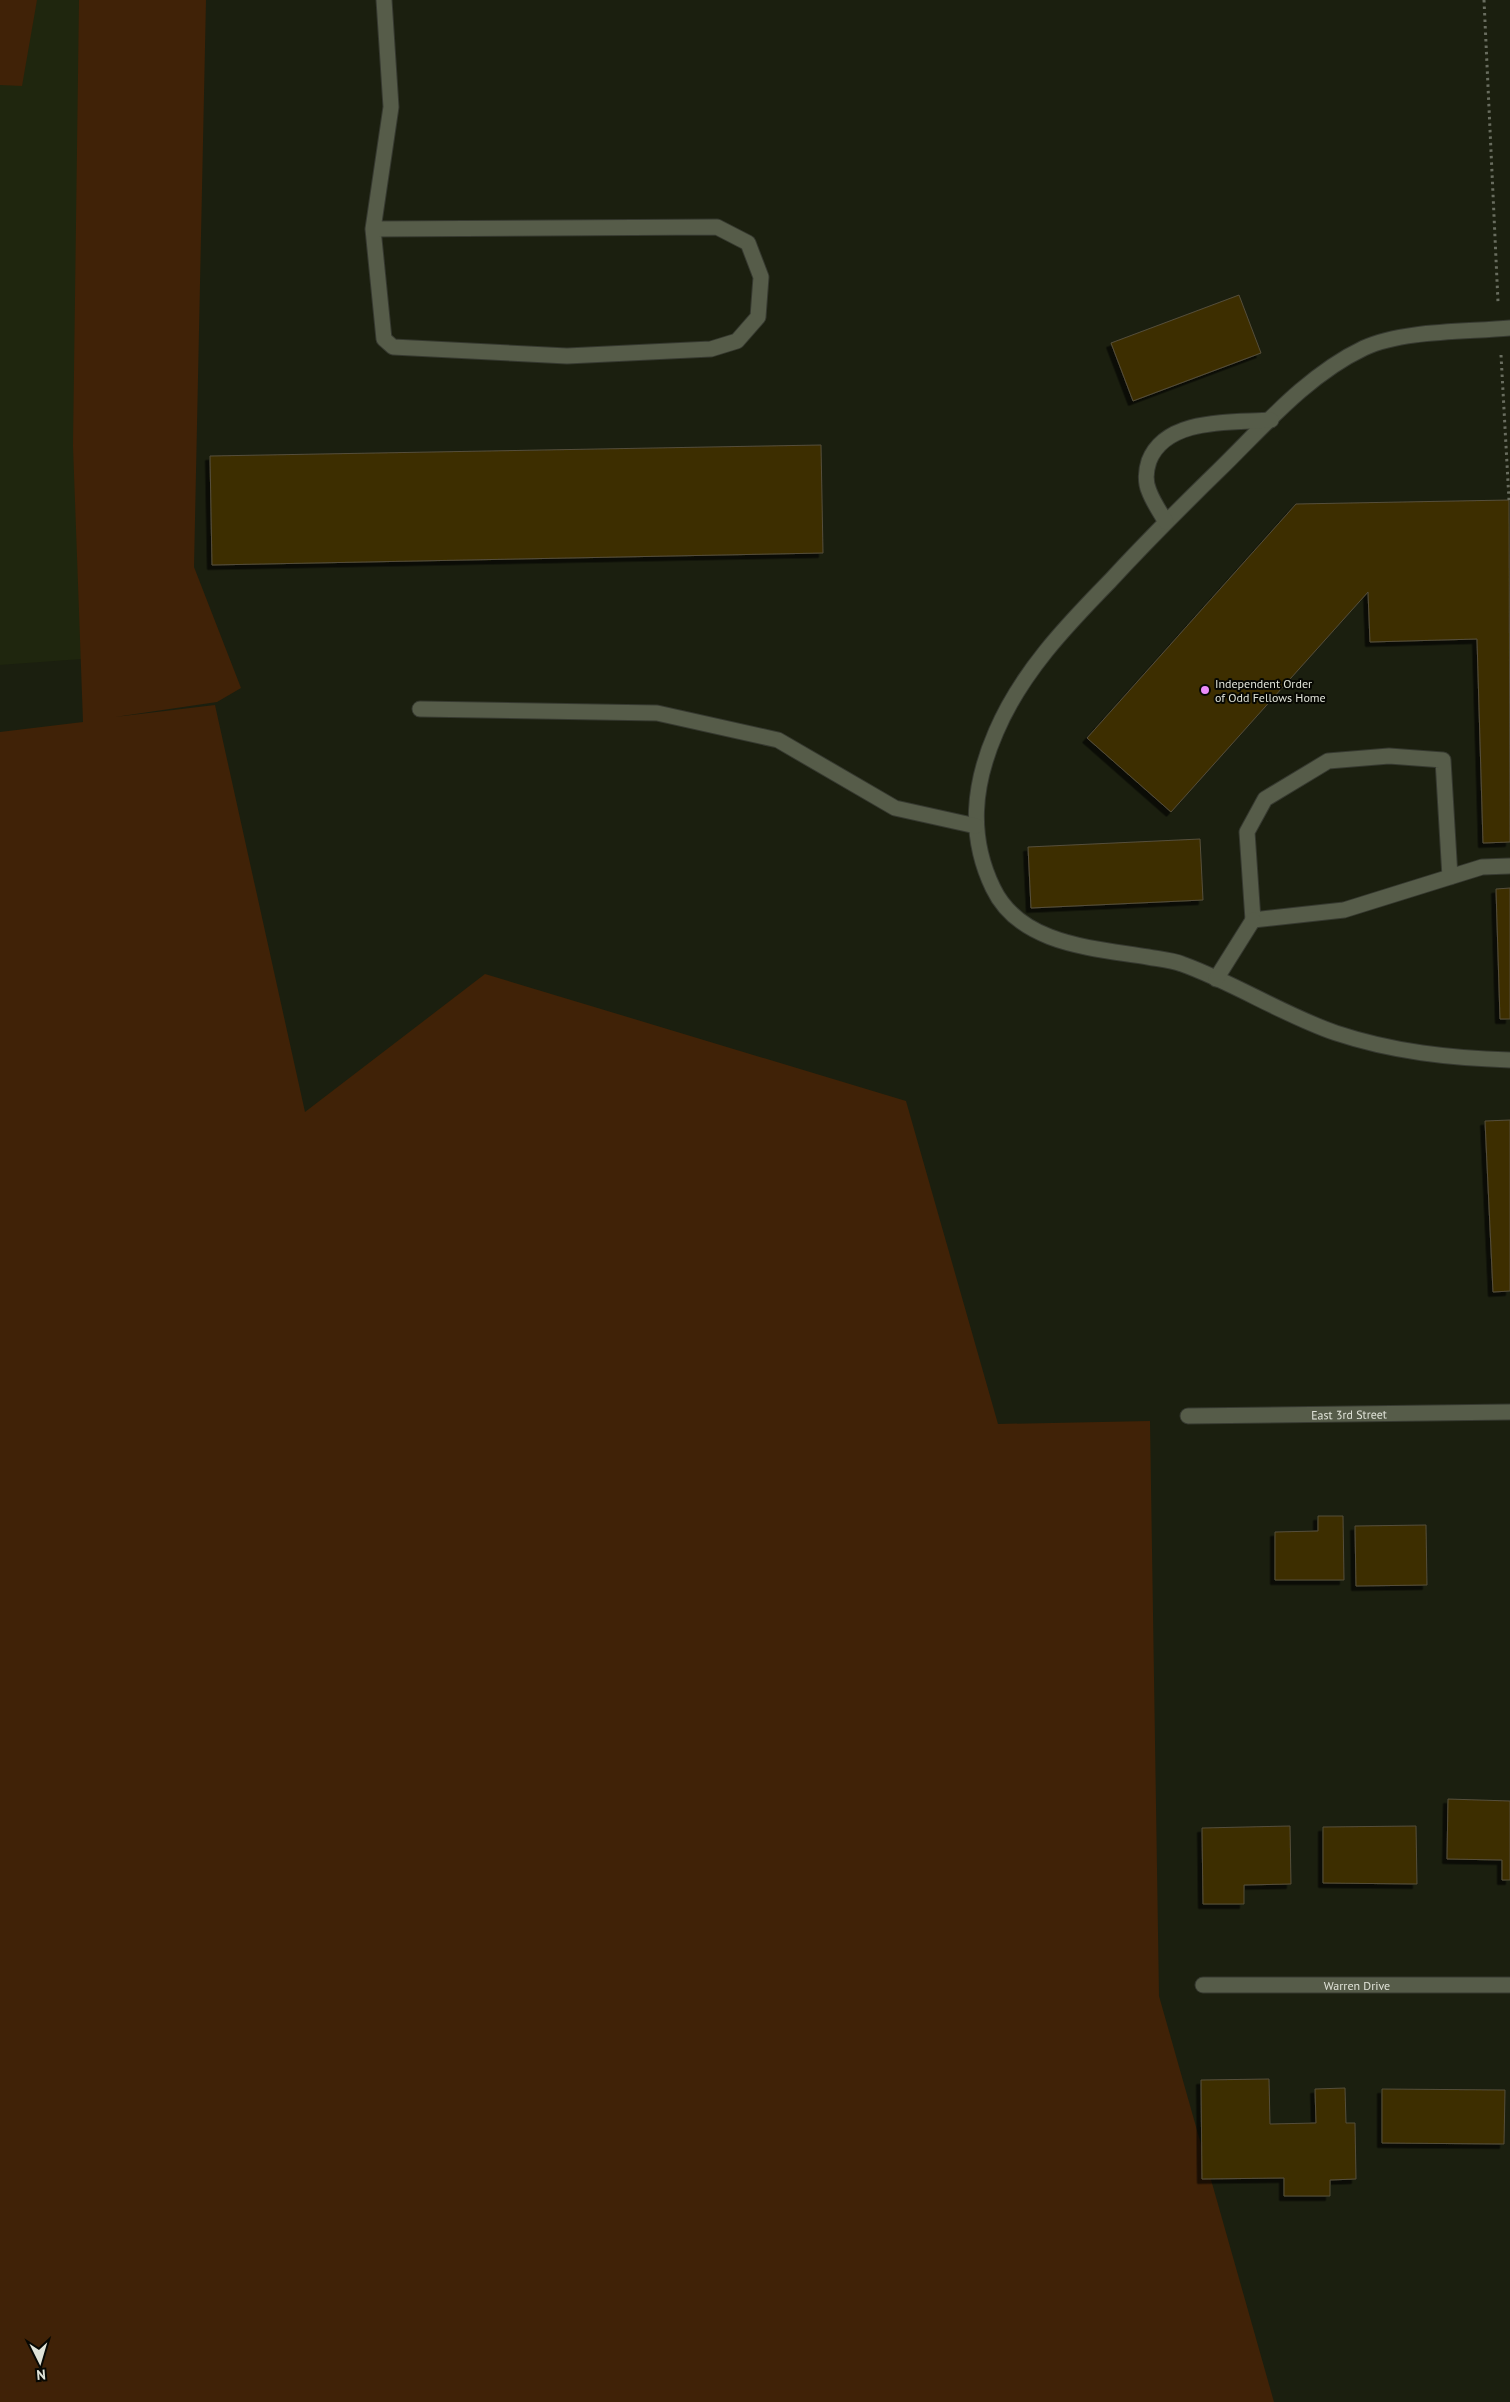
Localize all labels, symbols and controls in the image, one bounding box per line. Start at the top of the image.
place label: Independent Order of Odd Fellows Home [1215,676,1326,705]
marker: Independent Order of Odd Fellows Home [1199,684,1211,696]
street label: East 3rd Street [1311,1406,1387,1422]
street label: Warren Drive [1324,1978,1390,1993]
north arrow [15,2337,65,2387]
text: N [36,2366,47,2384]

